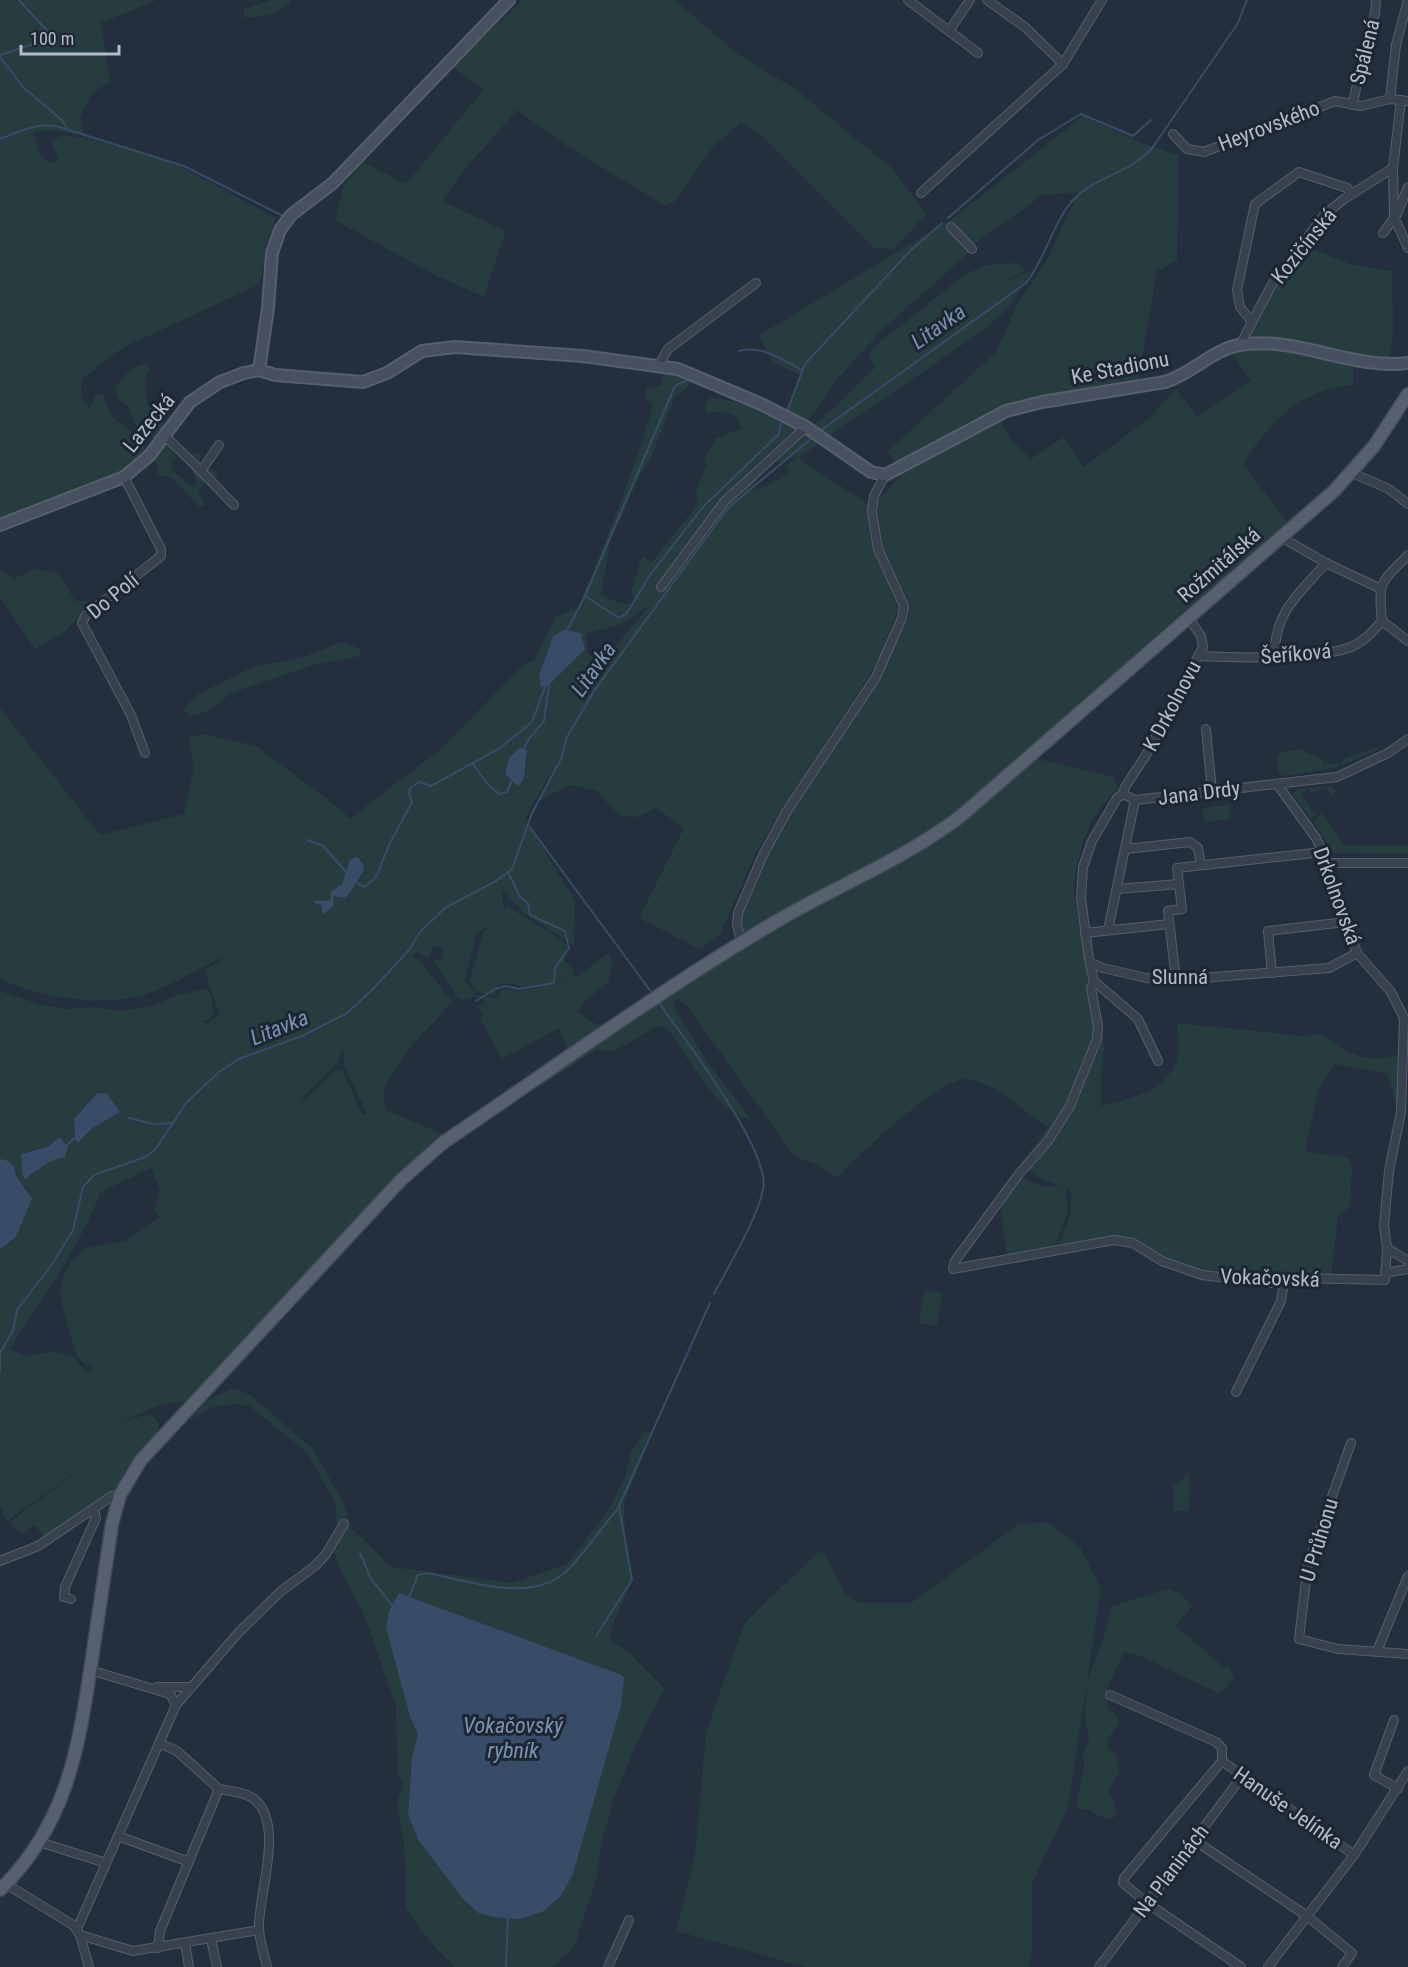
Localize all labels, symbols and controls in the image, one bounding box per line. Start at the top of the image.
street label: Spálená [1345,17,1385,87]
scale bar [21,18,118,56]
text: 100 m [30,28,74,49]
street label: Heyrovského [1215,96,1323,156]
street label: Kozičínská [1267,204,1341,288]
water label: Litavka [906,299,970,354]
street label: Ke Stadionu [1069,347,1171,389]
street label: Lazecká [118,389,180,457]
street label: Rožmitálská [1173,523,1265,607]
street label: Do Polí [82,567,144,624]
water label: Litavka [566,637,621,701]
street label: Šeříková [1260,639,1332,669]
street label: K Drkolnovu [1138,657,1206,755]
street label: Jana Drdy [1157,776,1242,810]
street label: Drkolnovská [1308,844,1366,948]
street label: Slunná [1152,965,1208,989]
water label: Litavka [247,1005,312,1050]
street label: Vokačovská [1220,1264,1320,1292]
street label: U Průhonu [1295,1495,1343,1585]
water label: Vokačovský rybník [463,1713,564,1763]
street label: Hanuše Jelínka [1229,1762,1347,1854]
street label: Na Planinách [1128,1820,1214,1922]

